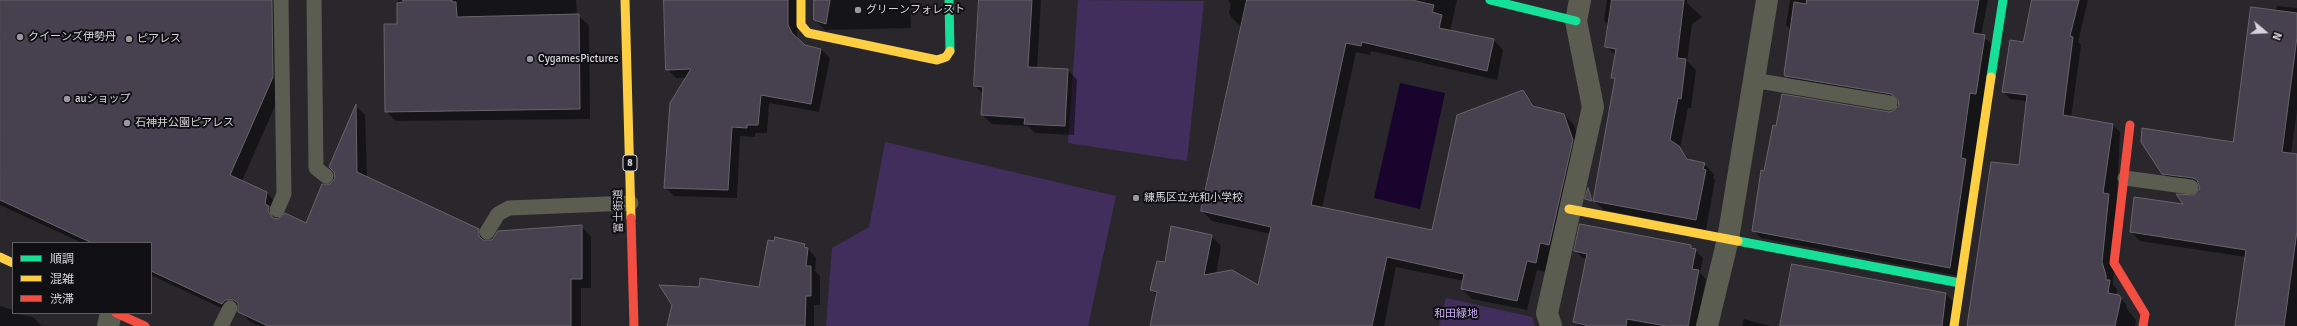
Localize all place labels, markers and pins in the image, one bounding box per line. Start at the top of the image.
place label: グリーンフォレスト [866,3,965,17]
marker: グリーンフォレスト [853,5,863,15]
place label: クイーンズ伊勢丹 [28,30,116,44]
marker: クイーンズ伊勢丹 [15,32,25,42]
place label: ピアレス [137,32,181,46]
marker: ピアレス [124,34,134,44]
place label: CygamesPictures [538,52,619,66]
marker: CygamesPictures [525,54,535,64]
place label: auショップ [75,92,131,106]
marker: auショップ [62,94,72,104]
place label: 石神井公園ピアレス [135,116,234,130]
marker: 石神井公園ピアレス [122,118,132,128]
place label: 練馬区立光和小学校 [1144,191,1243,205]
marker: 練馬区立光和小学校 [1131,193,1141,203]

